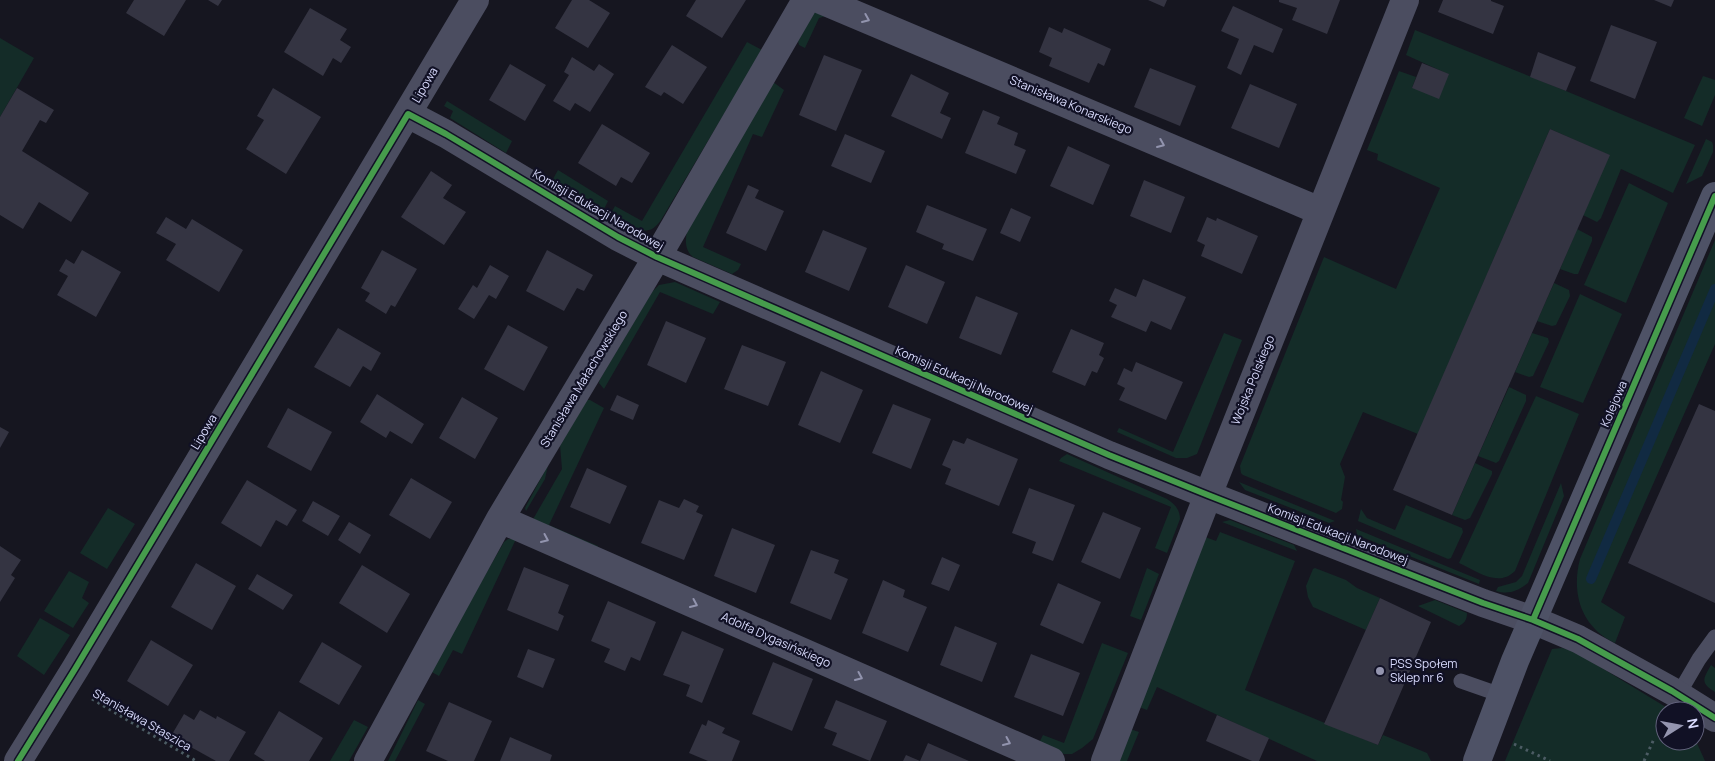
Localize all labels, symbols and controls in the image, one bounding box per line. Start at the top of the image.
one-way arrow [861,13,870,23]
street label: Lipowa [408,64,442,106]
street label: Stanisława Konarskiego [1007,71,1135,138]
one-way arrow [1156,137,1165,148]
street label: Komisji Edukacji Narodowej [530,165,667,254]
street label: Stanisława Małachowskiego [536,307,631,451]
street label: Wojska Polskiego [1227,332,1278,427]
street label: Komisji Edukacji Narodowej [893,341,1036,418]
street label: Kolejowa [1596,378,1631,430]
street label: Lipowa [186,411,221,453]
street label: Komisji Edukacji Narodowej [1266,499,1411,568]
one-way arrow [540,533,549,544]
one-way arrow [689,598,698,609]
street label: Adolfa Dygasińskiego [719,608,834,671]
place label: PSS Społem Sklep nr 6 [1390,655,1458,686]
marker: PSS Społem Sklep nr 6 [1374,665,1386,677]
one-way arrow [854,670,863,681]
street label: Stanisława Staszica [90,684,195,755]
north arrow [1655,701,1705,751]
text: N [1683,717,1704,730]
one-way arrow [1002,736,1011,746]

